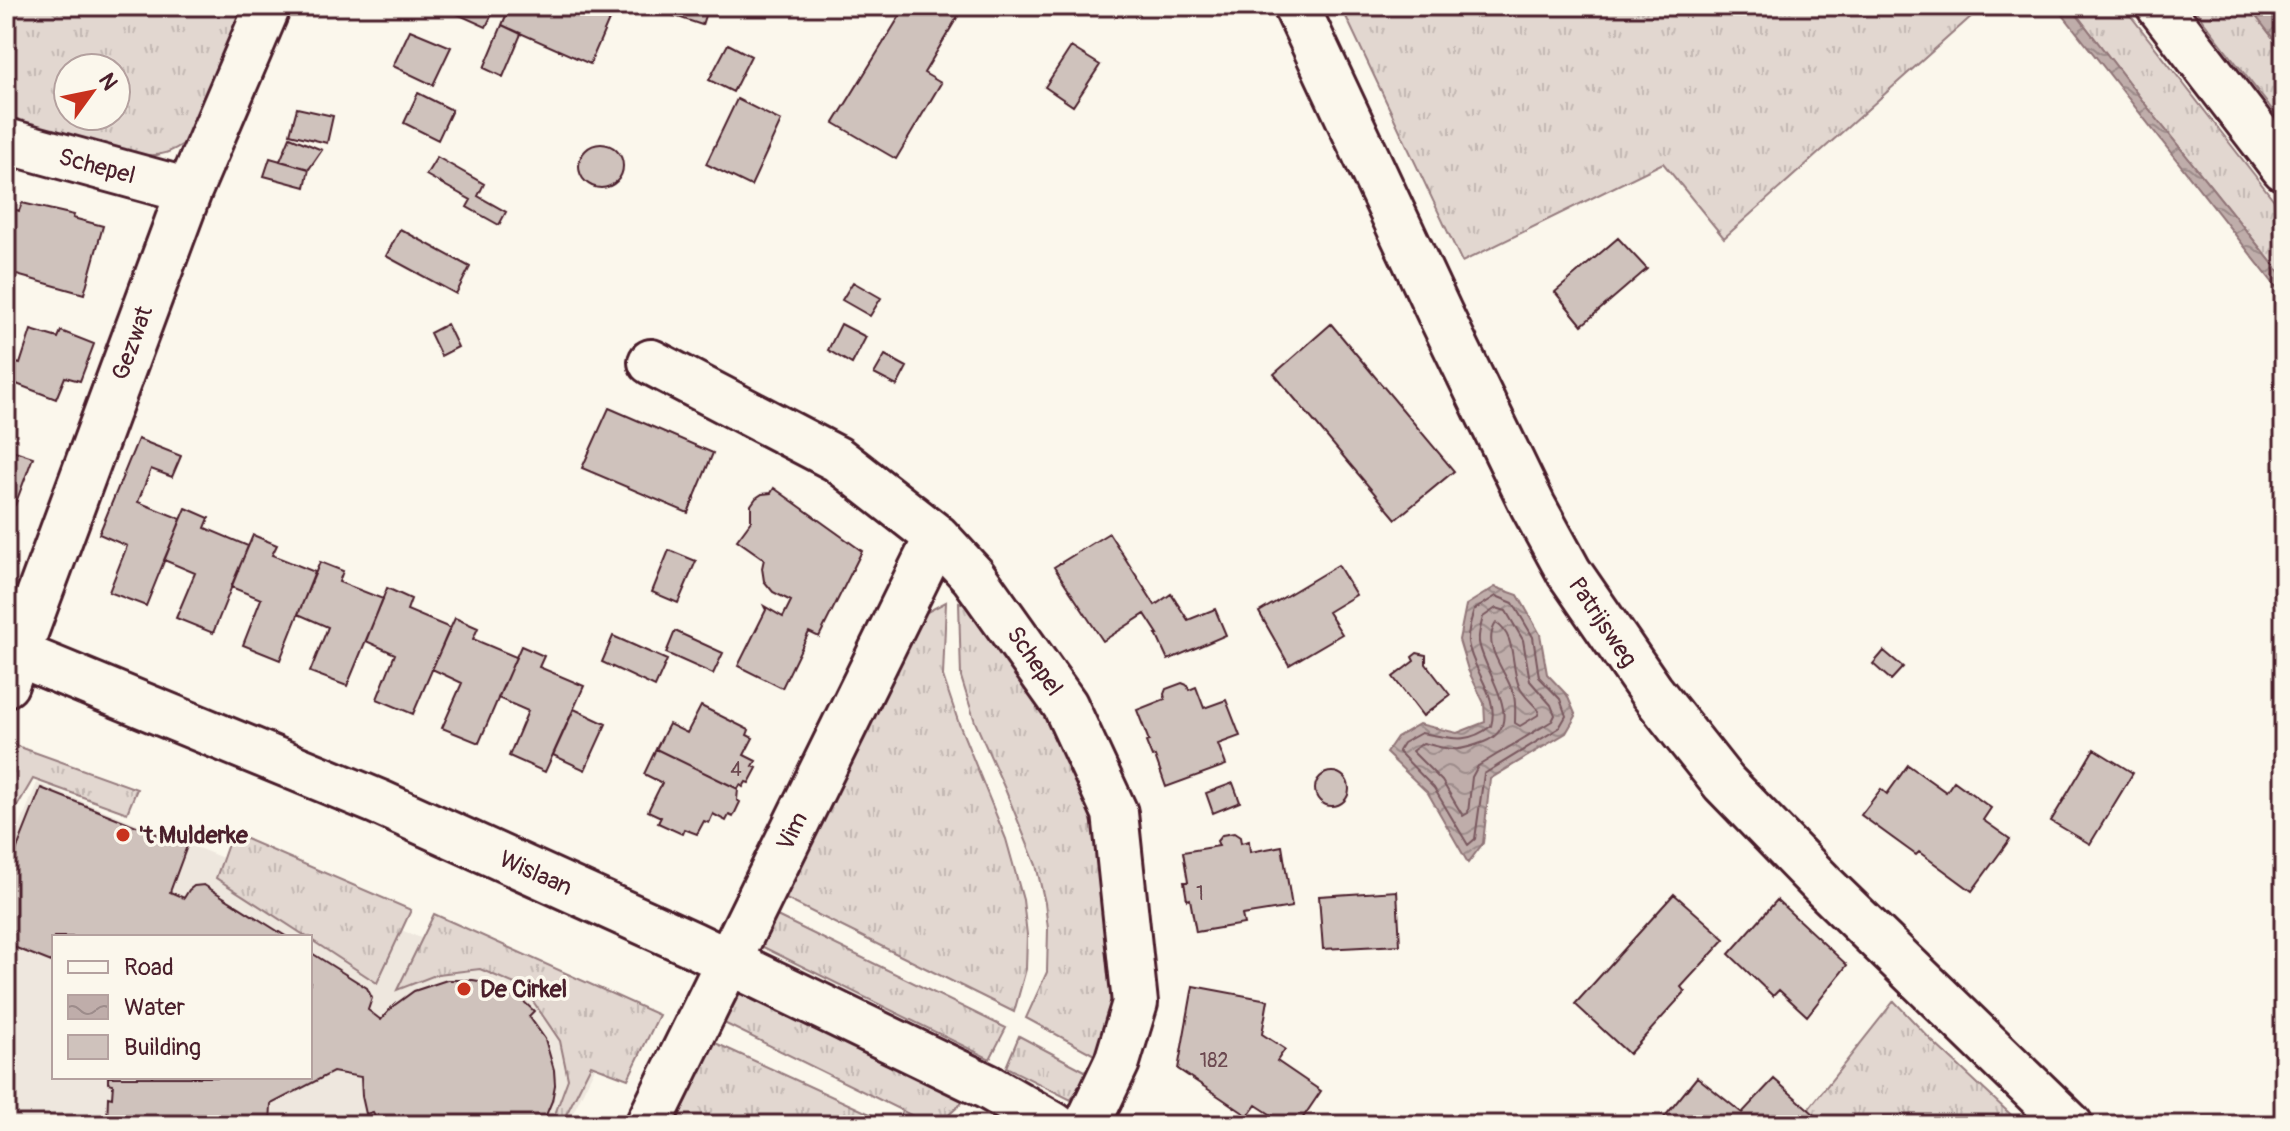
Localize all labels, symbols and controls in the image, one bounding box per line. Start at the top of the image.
north arrow [52,52,132,132]
text: N [92,68,124,96]
street label: Schepel [55,142,138,191]
street label: Gezwat [106,302,159,384]
street label: Patrijsweg [1562,572,1643,673]
street label: Schepel [1000,621,1069,702]
house number: 4 [730,757,742,782]
street label: Vim [771,807,814,855]
place label: 't Mulderke [139,821,249,850]
marker: 't Mulderke [114,826,132,844]
street label: Wislaan [495,845,577,902]
house number: 1 [1196,881,1204,906]
legend [52,935,312,1079]
text: Road [124,953,174,982]
place label: De Cirkel [480,975,567,1004]
marker: De Cirkel [455,980,473,998]
text: Water [124,993,185,1022]
text: Building [124,1033,201,1062]
house number: 182 [1199,1048,1229,1073]

